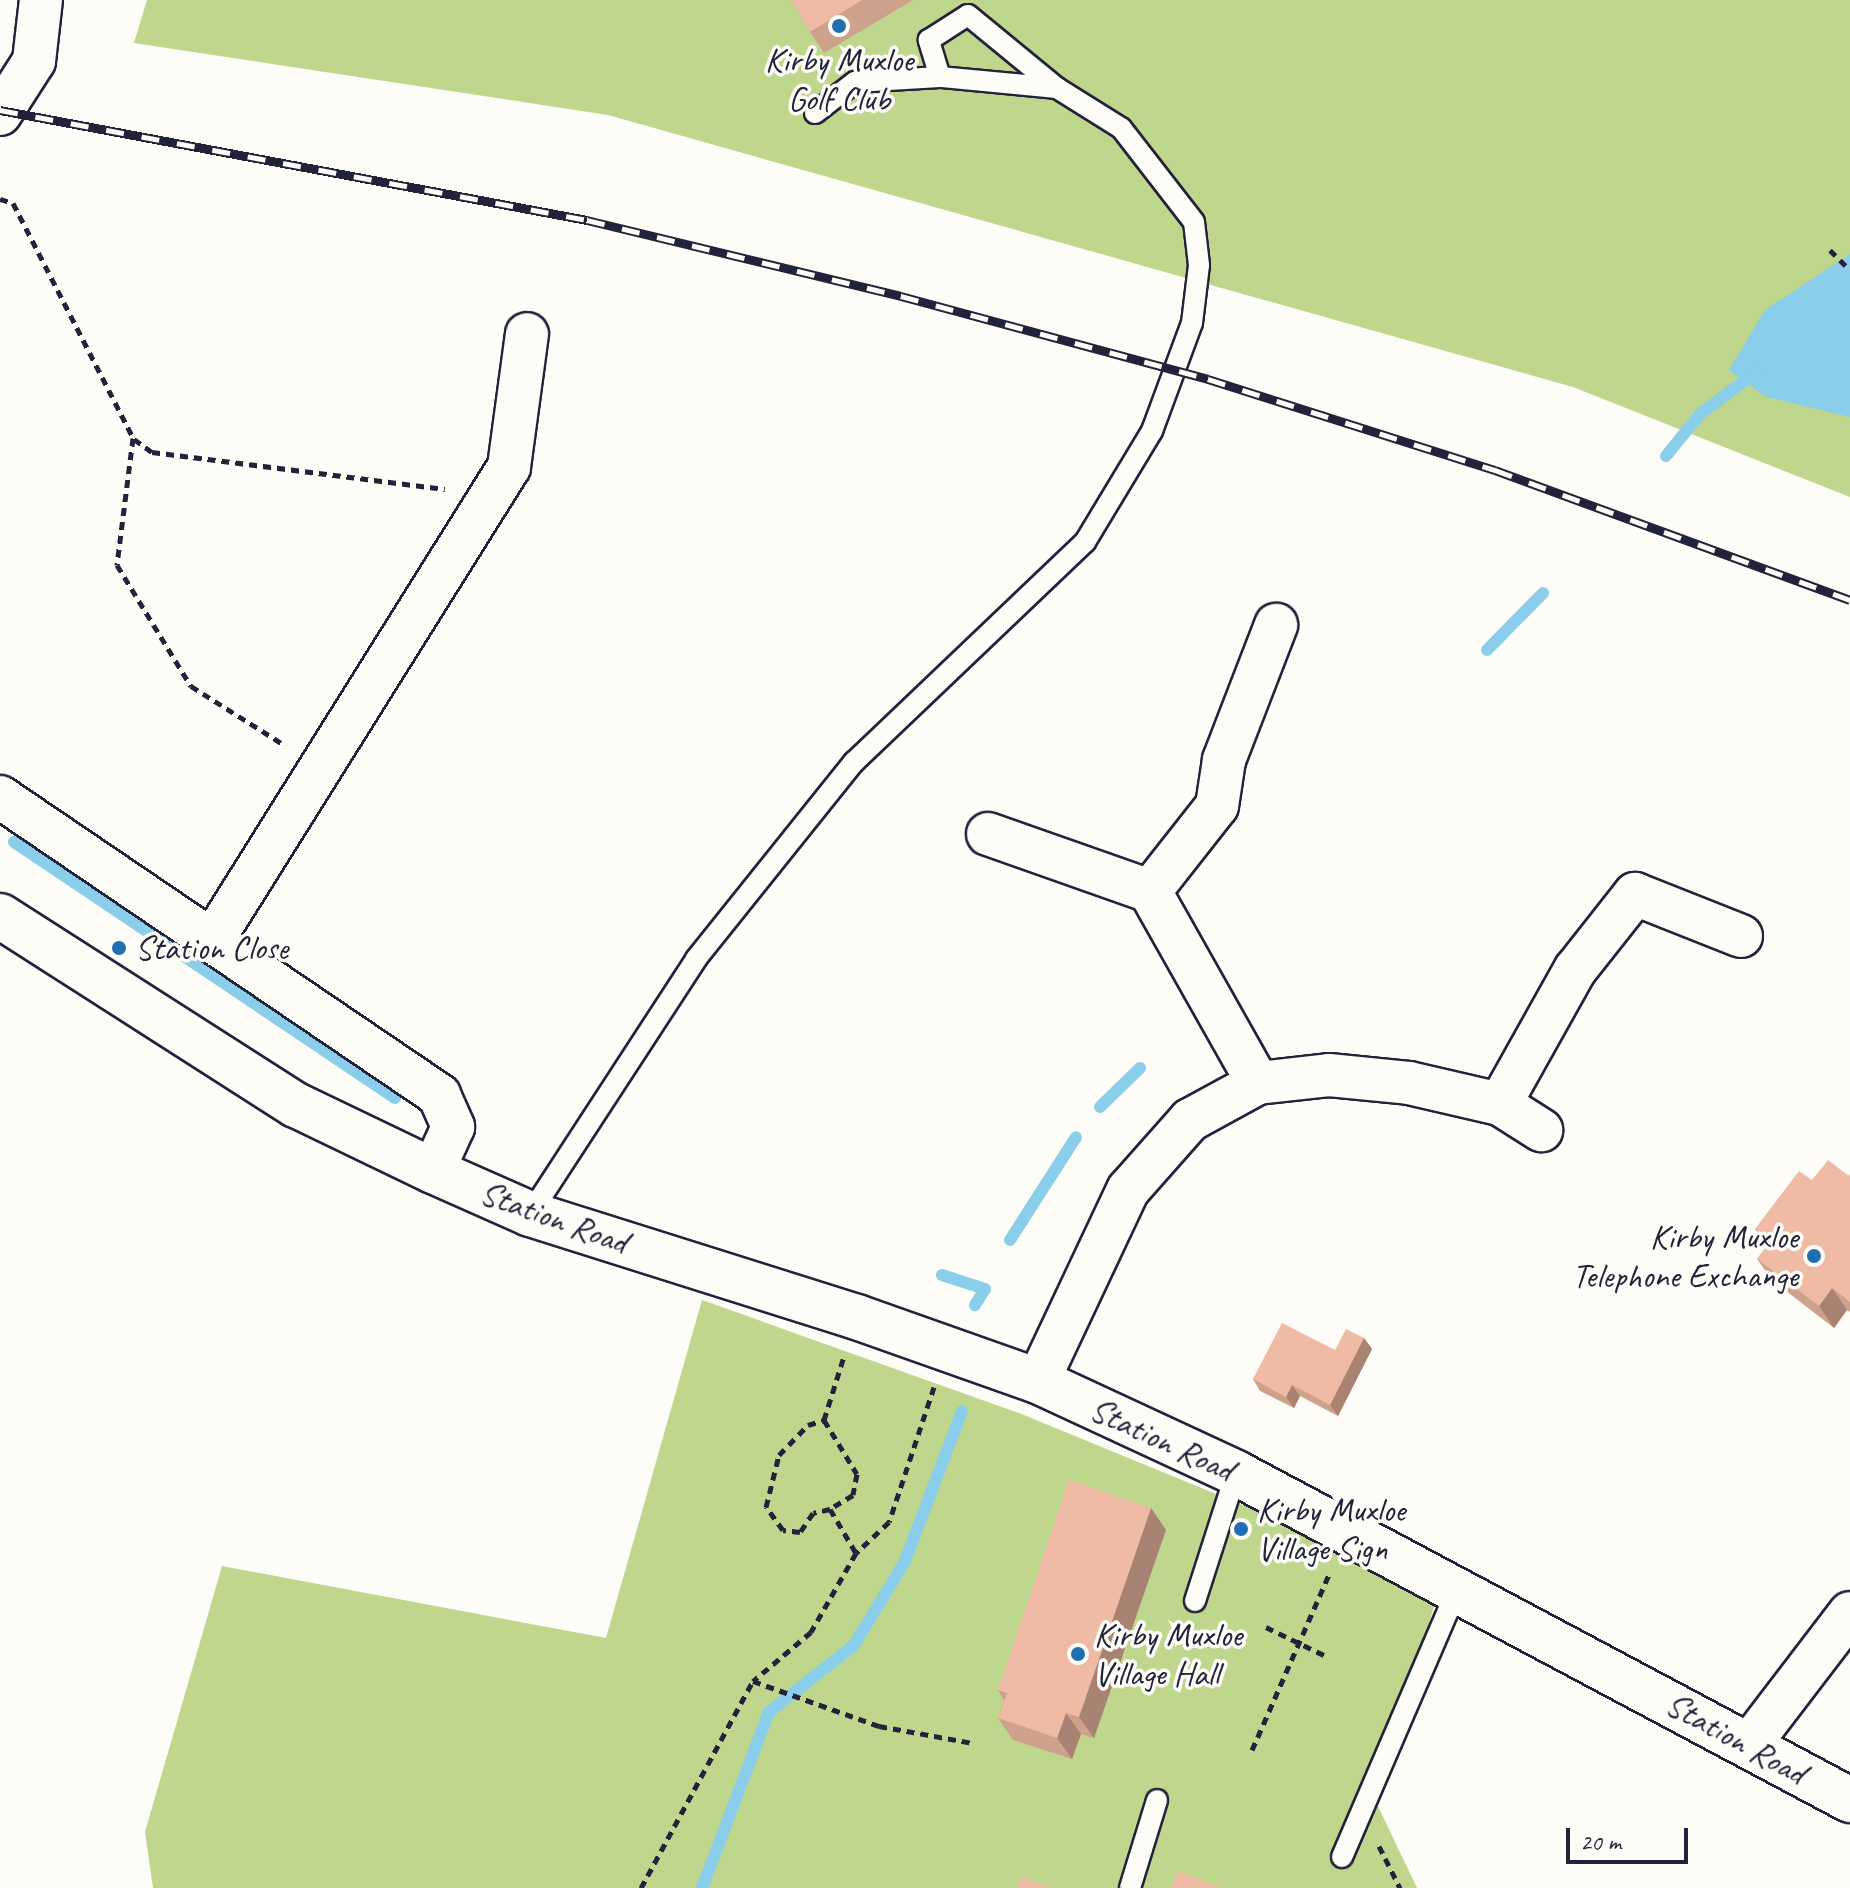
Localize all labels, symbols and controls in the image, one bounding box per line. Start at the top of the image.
marker: Kirby Muxloe Golf Club [830,17,848,35]
place label: Kirby Muxloe Golf Club [765,39,913,118]
place label: Station Close [135,928,288,968]
marker: Station Close [110,939,128,957]
street label: Station Road [475,1172,633,1262]
place label: Kirby Muxloe Telephone Exchange [1572,1216,1798,1296]
marker: Kirby Muxloe Telephone Exchange [1805,1247,1823,1265]
street label: Station Road [1084,1388,1240,1490]
place label: Kirby Muxloe Village Sign [1257,1489,1405,1568]
marker: Kirby Muxloe Village Sign [1232,1520,1250,1538]
place label: Kirby Muxloe Village Hall [1094,1614,1242,1694]
marker: Kirby Muxloe Village Hall [1069,1645,1087,1663]
street label: Station Road [1659,1683,1813,1793]
scale bar [1570,1812,1692,1862]
text: 20 m [1580,1827,1621,1857]

